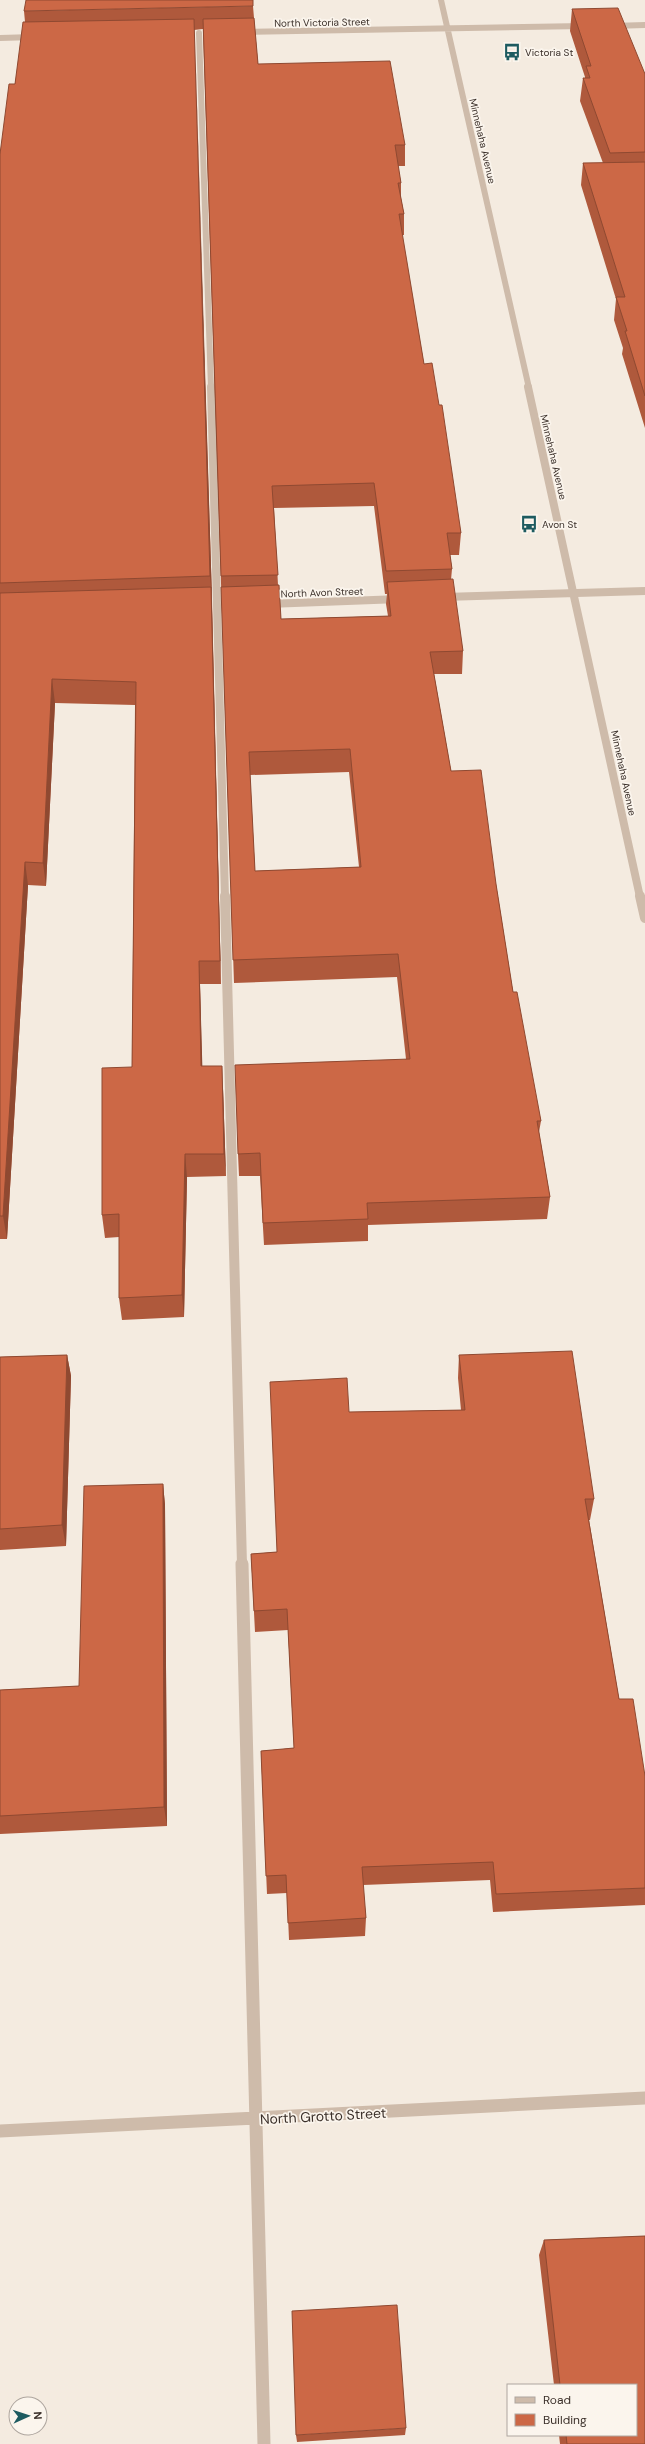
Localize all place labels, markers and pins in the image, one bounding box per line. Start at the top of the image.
bus stop icon: Victoria St [502,42,522,62]
place label: Victoria St [525,46,573,59]
bus stop icon: Avon St [519,514,539,534]
place label: Avon St [542,518,577,531]

